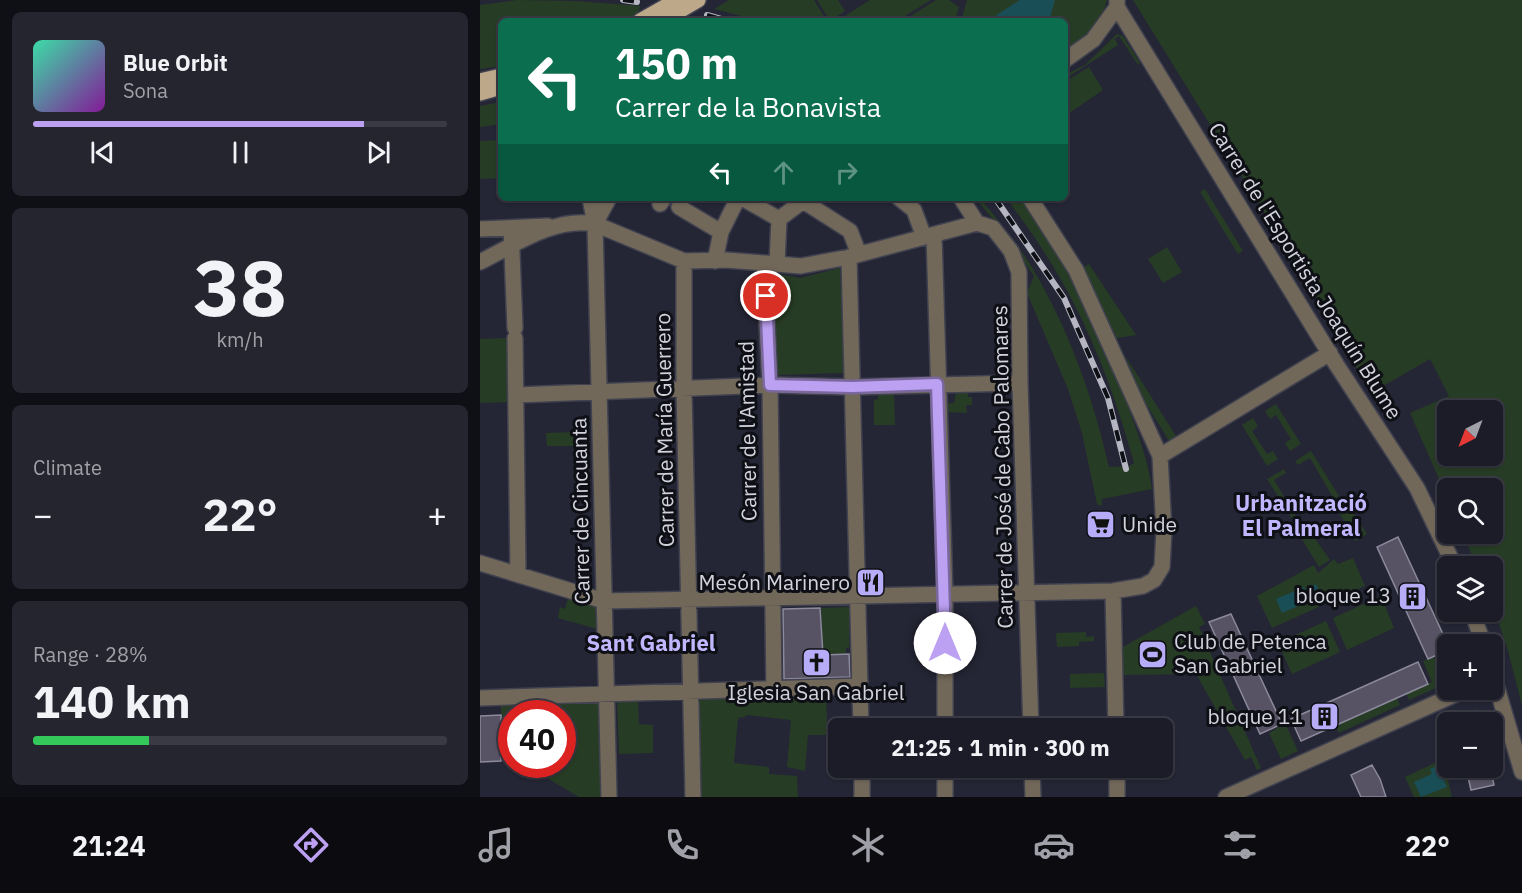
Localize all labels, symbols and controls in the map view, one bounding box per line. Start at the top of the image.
text: 150 m [615,36,738,91]
icon: left [516,42,594,120]
text: Blue Orbit [123,48,228,77]
text: Sona [123,77,168,104]
text: Carrer de la Bonavista [615,89,881,124]
street label: Carrer de l'Esportista Joaquín Blume [1203,117,1409,424]
icon: previous [86,136,119,169]
icon: pause [224,136,257,169]
icon: next [362,136,395,169]
icon: left [704,156,737,189]
icon: ahead [767,156,800,189]
icon: right [830,156,863,189]
text: 38 [193,236,287,337]
pin [740,270,791,321]
icon: arrive [749,279,782,312]
street label: Carrer de José de Cabo Palomares [985,305,1019,629]
street label: Carrer de María Guerrero [648,313,680,547]
text: km/h [216,326,264,353]
street label: Carrer de l'Amistad [731,341,763,521]
north arrow [1437,400,1503,466]
map controls [1437,400,1503,778]
street label: Carrer de Cincuanta [564,417,596,605]
text: Climate [33,454,102,481]
button: search [1437,478,1503,544]
text: 22° [202,485,278,543]
district label: Urbanització El Palmeral [1235,488,1367,542]
text: − [33,493,53,536]
text: + [427,493,447,536]
supermarket icon: Unide [1085,509,1117,541]
place label: Unide [1122,510,1177,538]
button: layers [1437,556,1503,622]
restaurant icon: Mesón Marinero [855,567,887,599]
place label: Mesón Marinero [699,568,850,596]
building icon: bloque 13 [1396,580,1428,612]
place label: bloque 13 [1296,581,1391,609]
position arrow [913,611,977,675]
place label: Club de Petenca San Gabriel [1174,627,1327,679]
district label: Sant Gabriel [587,628,716,657]
button: + [1437,634,1503,700]
sports icon: Club de Petenca San Gabriel [1137,638,1169,670]
text: Range · 28% [33,641,148,668]
church icon: Iglesia San Gabriel [800,646,832,678]
text: 140 km [33,672,191,730]
place label: Iglesia San Gabriel [728,678,905,706]
speed limit sign: 40 [498,700,576,778]
building icon: bloque 11 [1308,701,1340,733]
place label: bloque 11 [1208,702,1303,730]
button: − [1437,712,1503,778]
text: 21:25 · 1 min · 300 m [891,733,1110,762]
icon: directions [290,824,332,866]
icon: music [475,824,517,866]
icon: phone [661,824,703,866]
icon: climate [847,824,889,866]
icon: car [1033,824,1075,866]
icon: filters [1219,824,1261,866]
text: 21:24 [72,828,146,863]
text: 22° [1405,828,1450,863]

